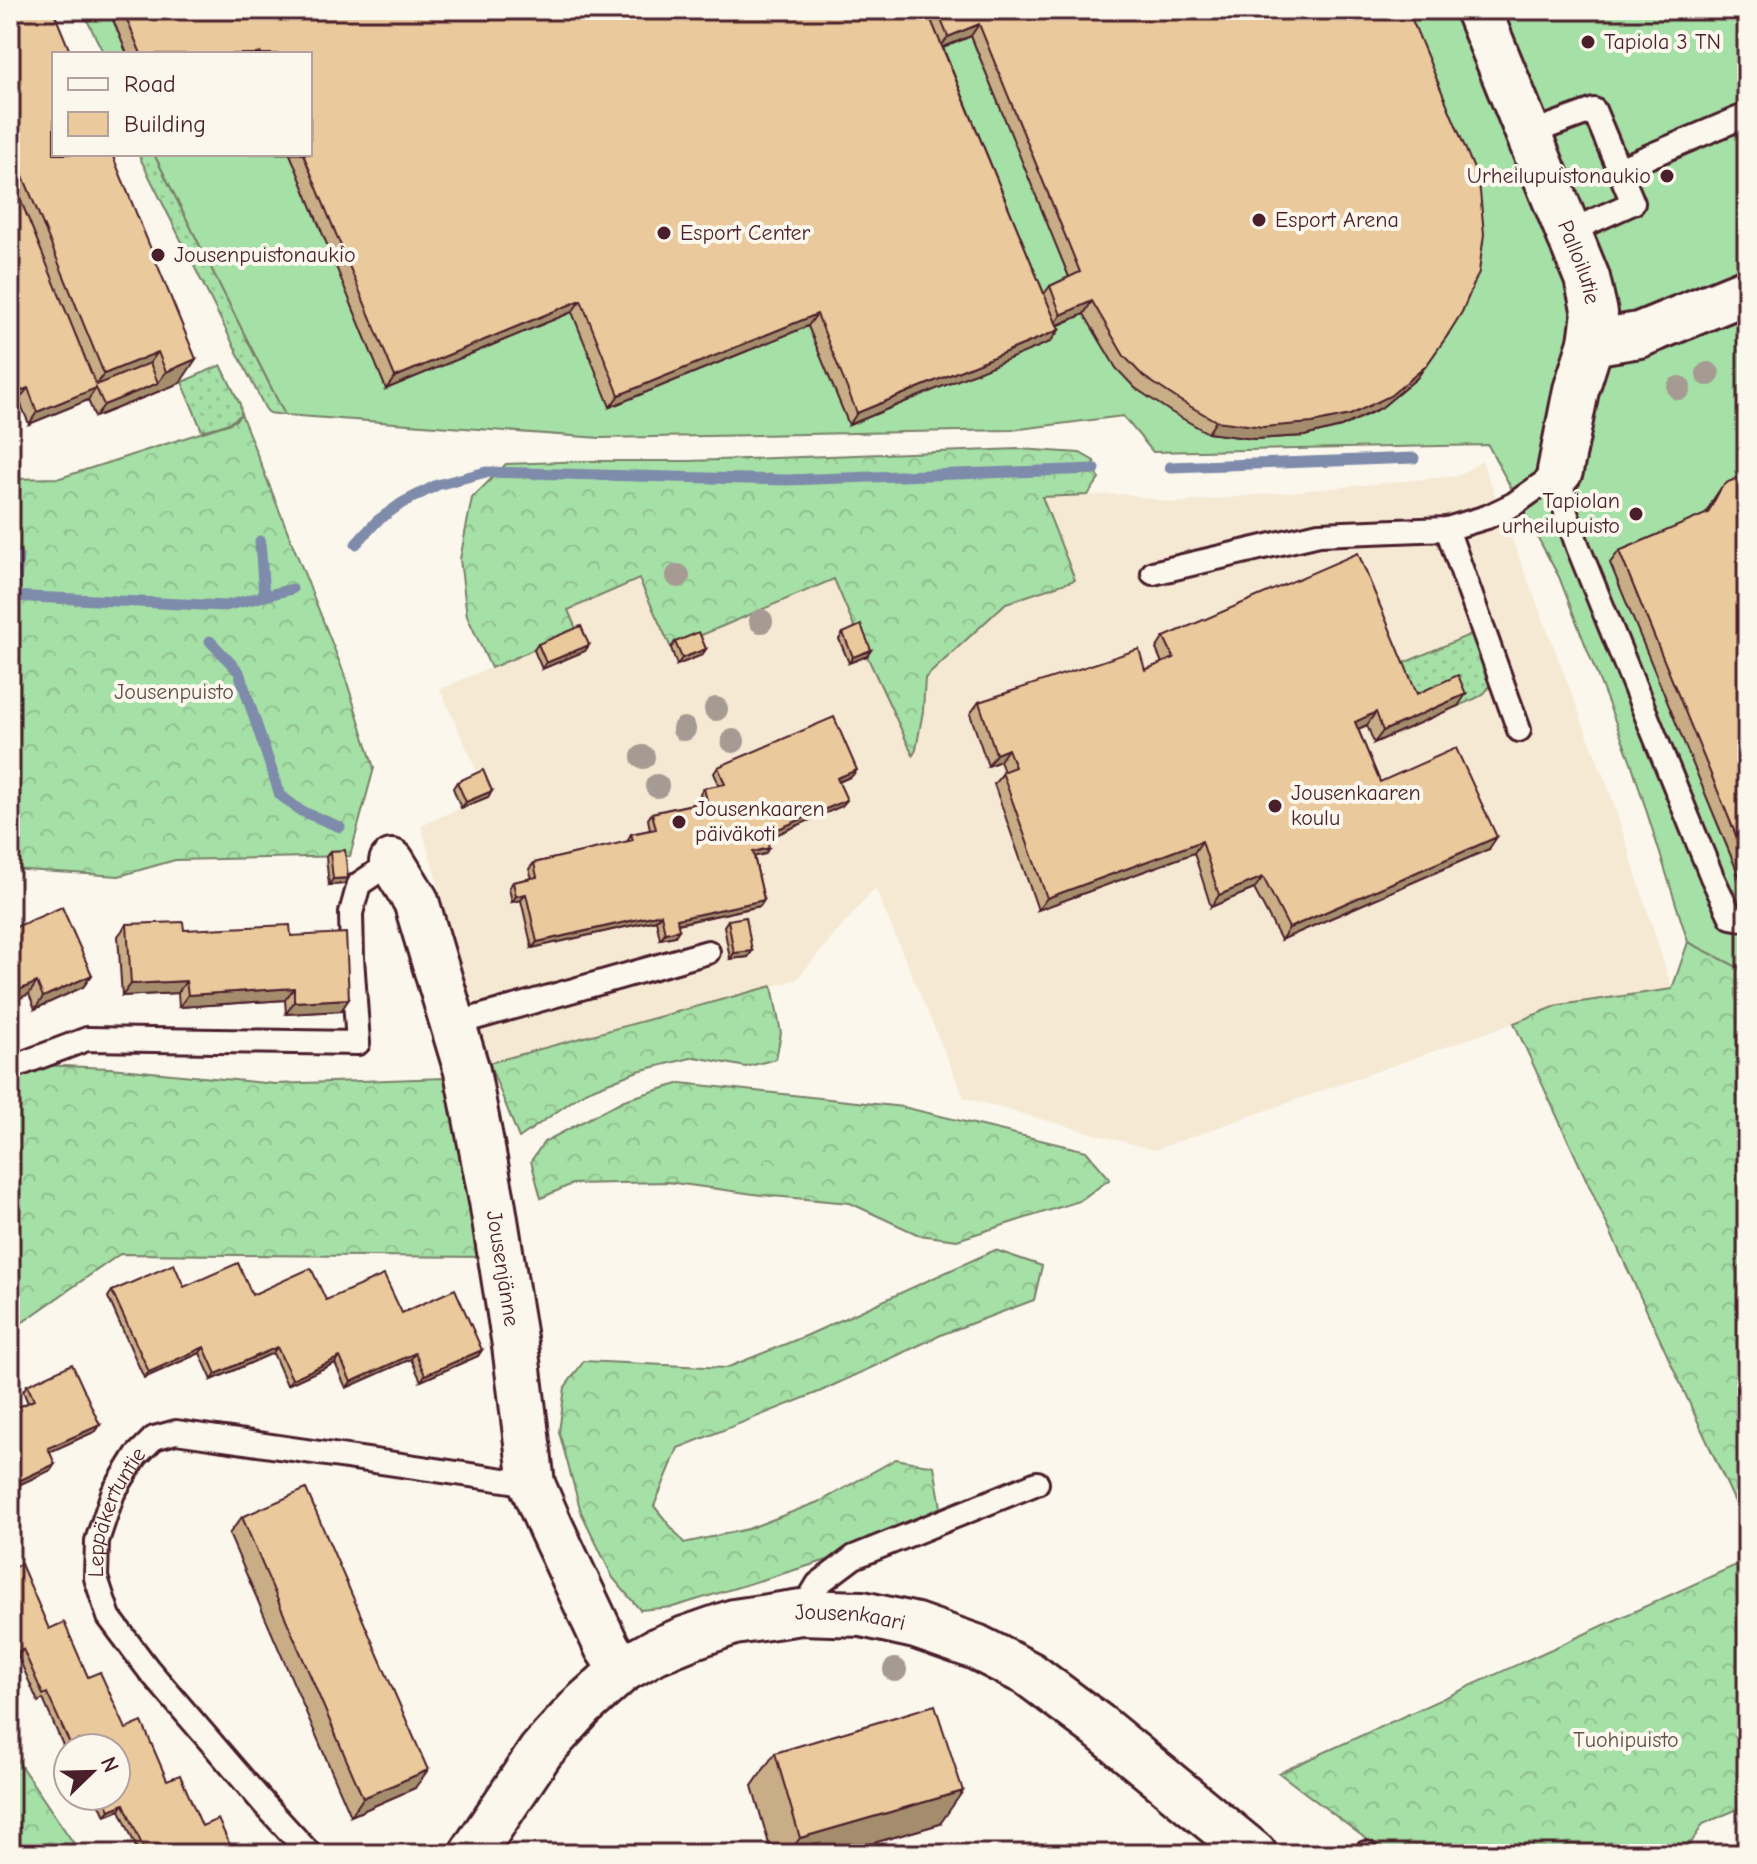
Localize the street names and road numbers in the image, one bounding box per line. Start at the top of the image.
street label: Palloilutie [1552,217,1606,307]
street label: Jousenjänne [481,1209,525,1328]
street label: Leppäkertuntie [83,1441,151,1578]
street label: Jousenkaari [793,1599,908,1636]

